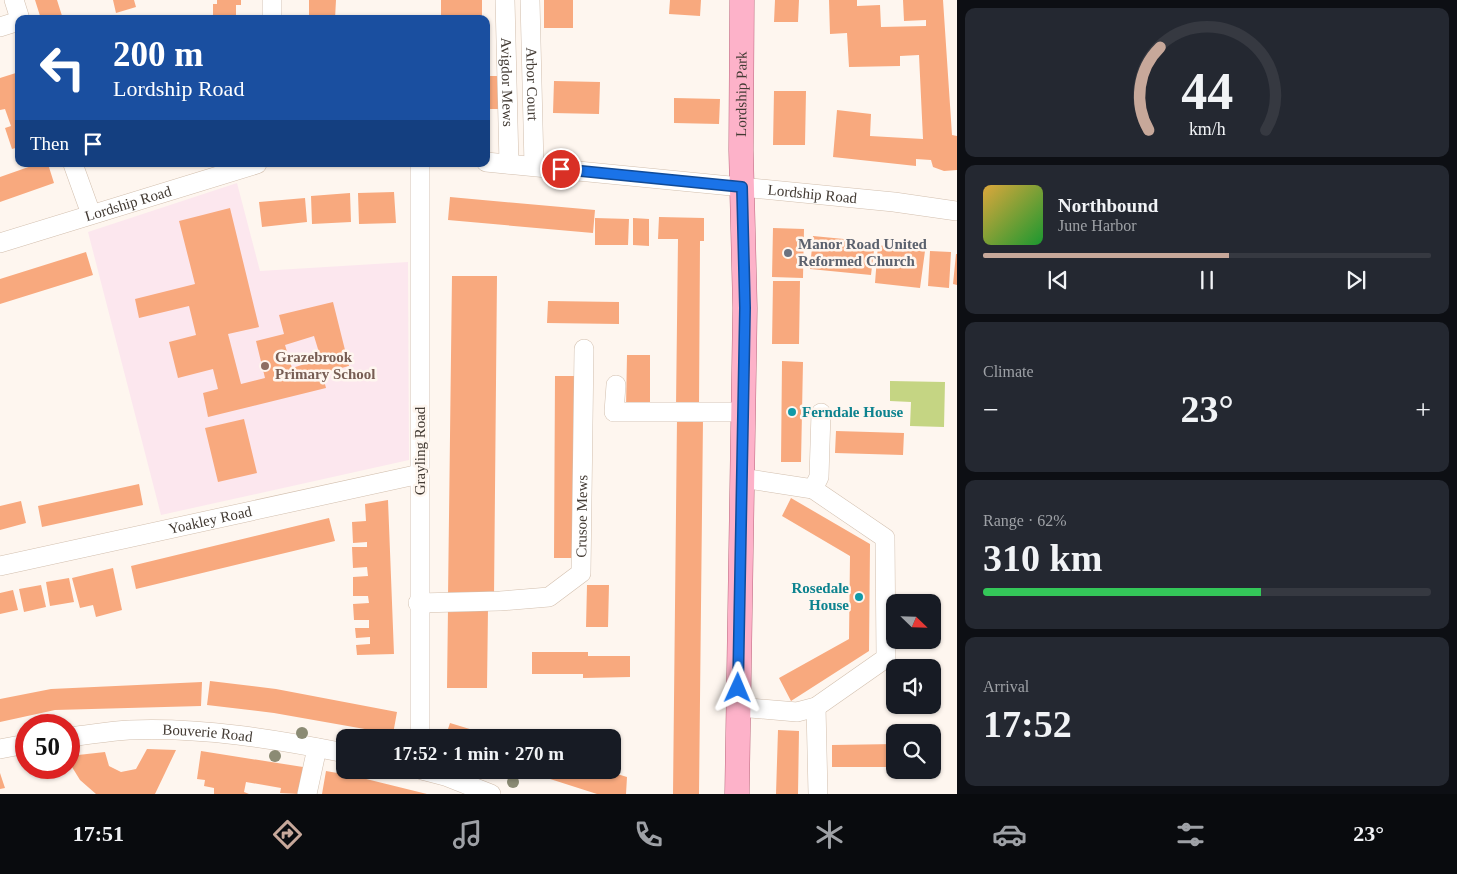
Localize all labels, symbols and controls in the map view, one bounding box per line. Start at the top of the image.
icon: left [30,35,95,100]
text: 200 m [113,35,203,74]
street label: Avigdor Mews [498,37,516,127]
street label: Arbor Court [523,47,541,122]
street label: Lordship Park [733,51,750,137]
text: 44 [1181,63,1233,120]
text: Lordship Road [113,76,244,101]
text: km/h [1189,119,1225,139]
icon: arrive [79,130,107,158]
text: Then [30,133,69,154]
pin [540,148,582,190]
icon: arrive [547,155,575,183]
street label: Lordship Road [767,182,858,206]
street label: Lordship Road [83,183,174,224]
text: Northbound [1058,195,1158,216]
text: June Harbor [1058,217,1137,234]
place label: Manor Road United Reformed Church [798,236,928,269]
marker: Manor Road United Reformed Church [782,247,794,259]
icon: previous [1044,266,1072,294]
icon: pause [1193,266,1221,294]
icon: next [1342,266,1370,294]
place label: Grazebrook Primary School [275,349,375,382]
marker: Grazebrook Primary School [259,360,271,372]
text: Climate [983,363,1034,380]
text: 23° [1180,388,1234,430]
text: − [983,394,999,425]
text: + [1415,394,1431,425]
place label: Ferndale House [802,404,904,420]
street label: Grayling Road [412,406,428,495]
marker: Ferndale House [786,406,798,418]
street label: Crusoe Mews [573,474,590,558]
street label: Yoakley Road [167,503,254,537]
text: Range · 62% [983,512,1067,529]
text: 310 km [983,537,1102,579]
place label: Rosedale House [792,580,849,613]
marker: Rosedale House [853,591,865,603]
north arrow [886,594,941,649]
map controls [886,594,941,779]
button: sound [886,659,941,714]
position arrow [711,661,763,713]
text: Arrival [983,678,1029,695]
text: 17:52 [983,703,1072,745]
speed limit sign: 50 [15,714,80,779]
street label: Bouverie Road [162,722,254,745]
button: search [886,724,941,779]
text: 17:52 · 1 min · 270 m [393,743,564,764]
icon: directions [270,817,305,852]
icon: music [450,817,485,852]
icon: phone [631,817,666,852]
icon: climate [812,817,847,852]
icon: car [992,817,1027,852]
icon: filters [1173,817,1208,852]
text: 17:51 [73,821,124,846]
text: 23° [1353,821,1384,846]

